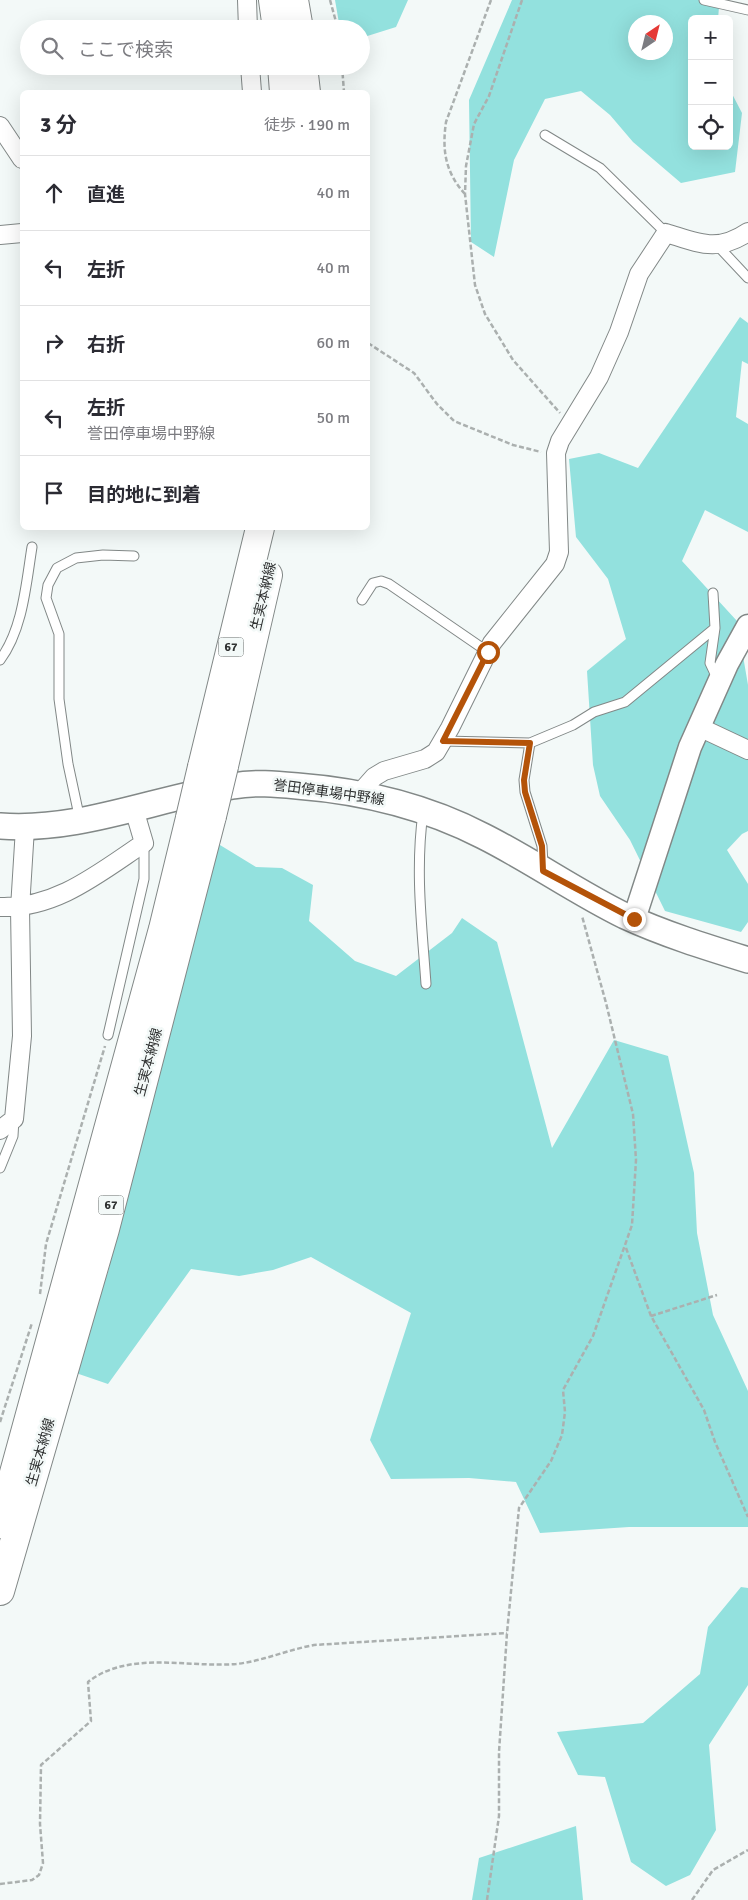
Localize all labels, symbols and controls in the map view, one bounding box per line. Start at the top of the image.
north arrow [628,15,673,60]
map controls [688,15,733,150]
button: + [688,15,733,60]
search box [20,20,370,75]
icon: search [38,34,66,62]
text: ここで検索 [78,38,173,62]
button: − [688,60,733,105]
button: locate [688,105,733,150]
text: 3 分 [40,112,77,138]
text: 徒歩 · 190 m [264,115,350,135]
icon: ahead [40,179,68,207]
text: 直進 [87,183,125,207]
text: 40 m [316,183,350,203]
icon: left [40,254,68,282]
text: 左折 [87,258,125,282]
text: 40 m [316,258,350,278]
icon: right [40,329,68,357]
text: 右折 [87,333,125,357]
text: 60 m [316,333,350,353]
text: 左折 [87,396,125,420]
icon: left [40,404,68,432]
text: 50 m [316,408,350,428]
text: 誉田停車場中野線 [87,424,215,444]
icon: arrive [40,479,68,507]
text: 目的地に到着 [87,483,201,507]
street label: 生実本納線 [247,560,280,632]
road number: 67 [218,638,244,656]
route start [477,641,500,664]
street label: 誉田停車場中野線 [272,776,386,809]
route end [623,908,646,931]
street label: 生実本納線 [131,1026,166,1098]
road number: 67 [98,1196,124,1214]
street label: 生実本納線 [23,1416,58,1488]

